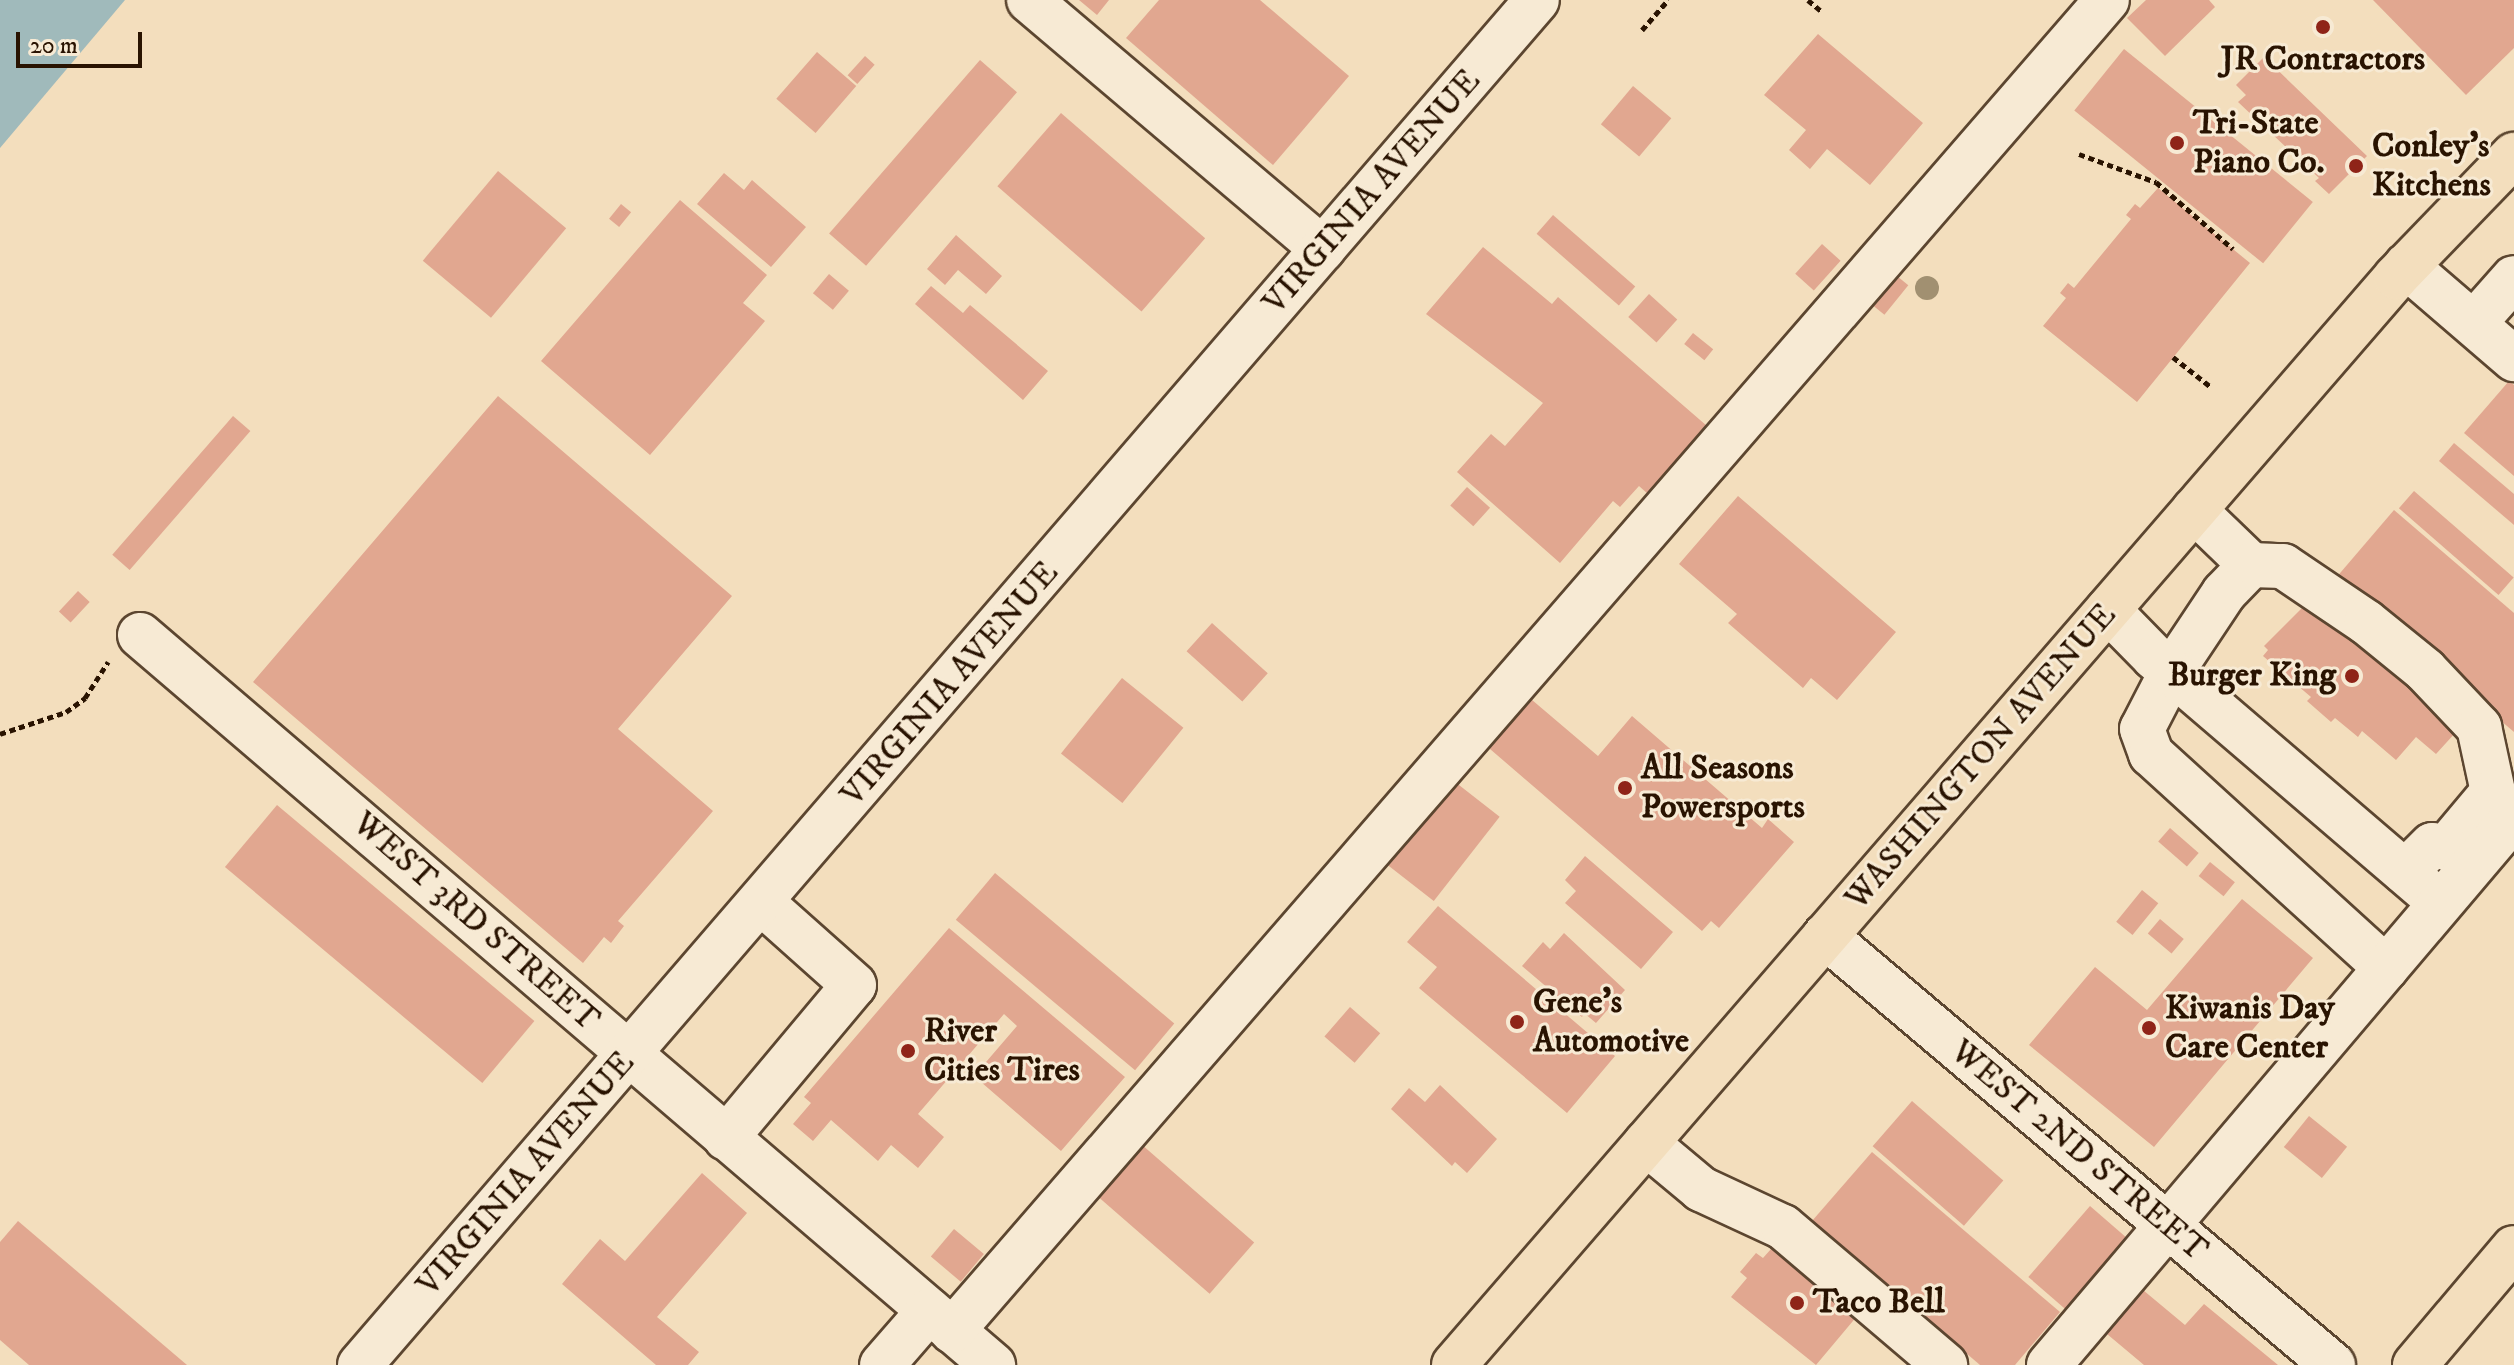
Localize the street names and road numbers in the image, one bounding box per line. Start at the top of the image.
street label: VIRGINIA AVENUE [1255,61,1489,323]
street label: VIRGINIA AVENUE [833,553,1067,815]
street label: WASHINGTON AVENUE [1837,595,2125,919]
street label: WEST 3RD STREET [344,804,608,1040]
street label: WEST 2ND STREET [1942,1031,2216,1271]
street label: VIRGINIA AVENUE [409,1043,643,1305]

